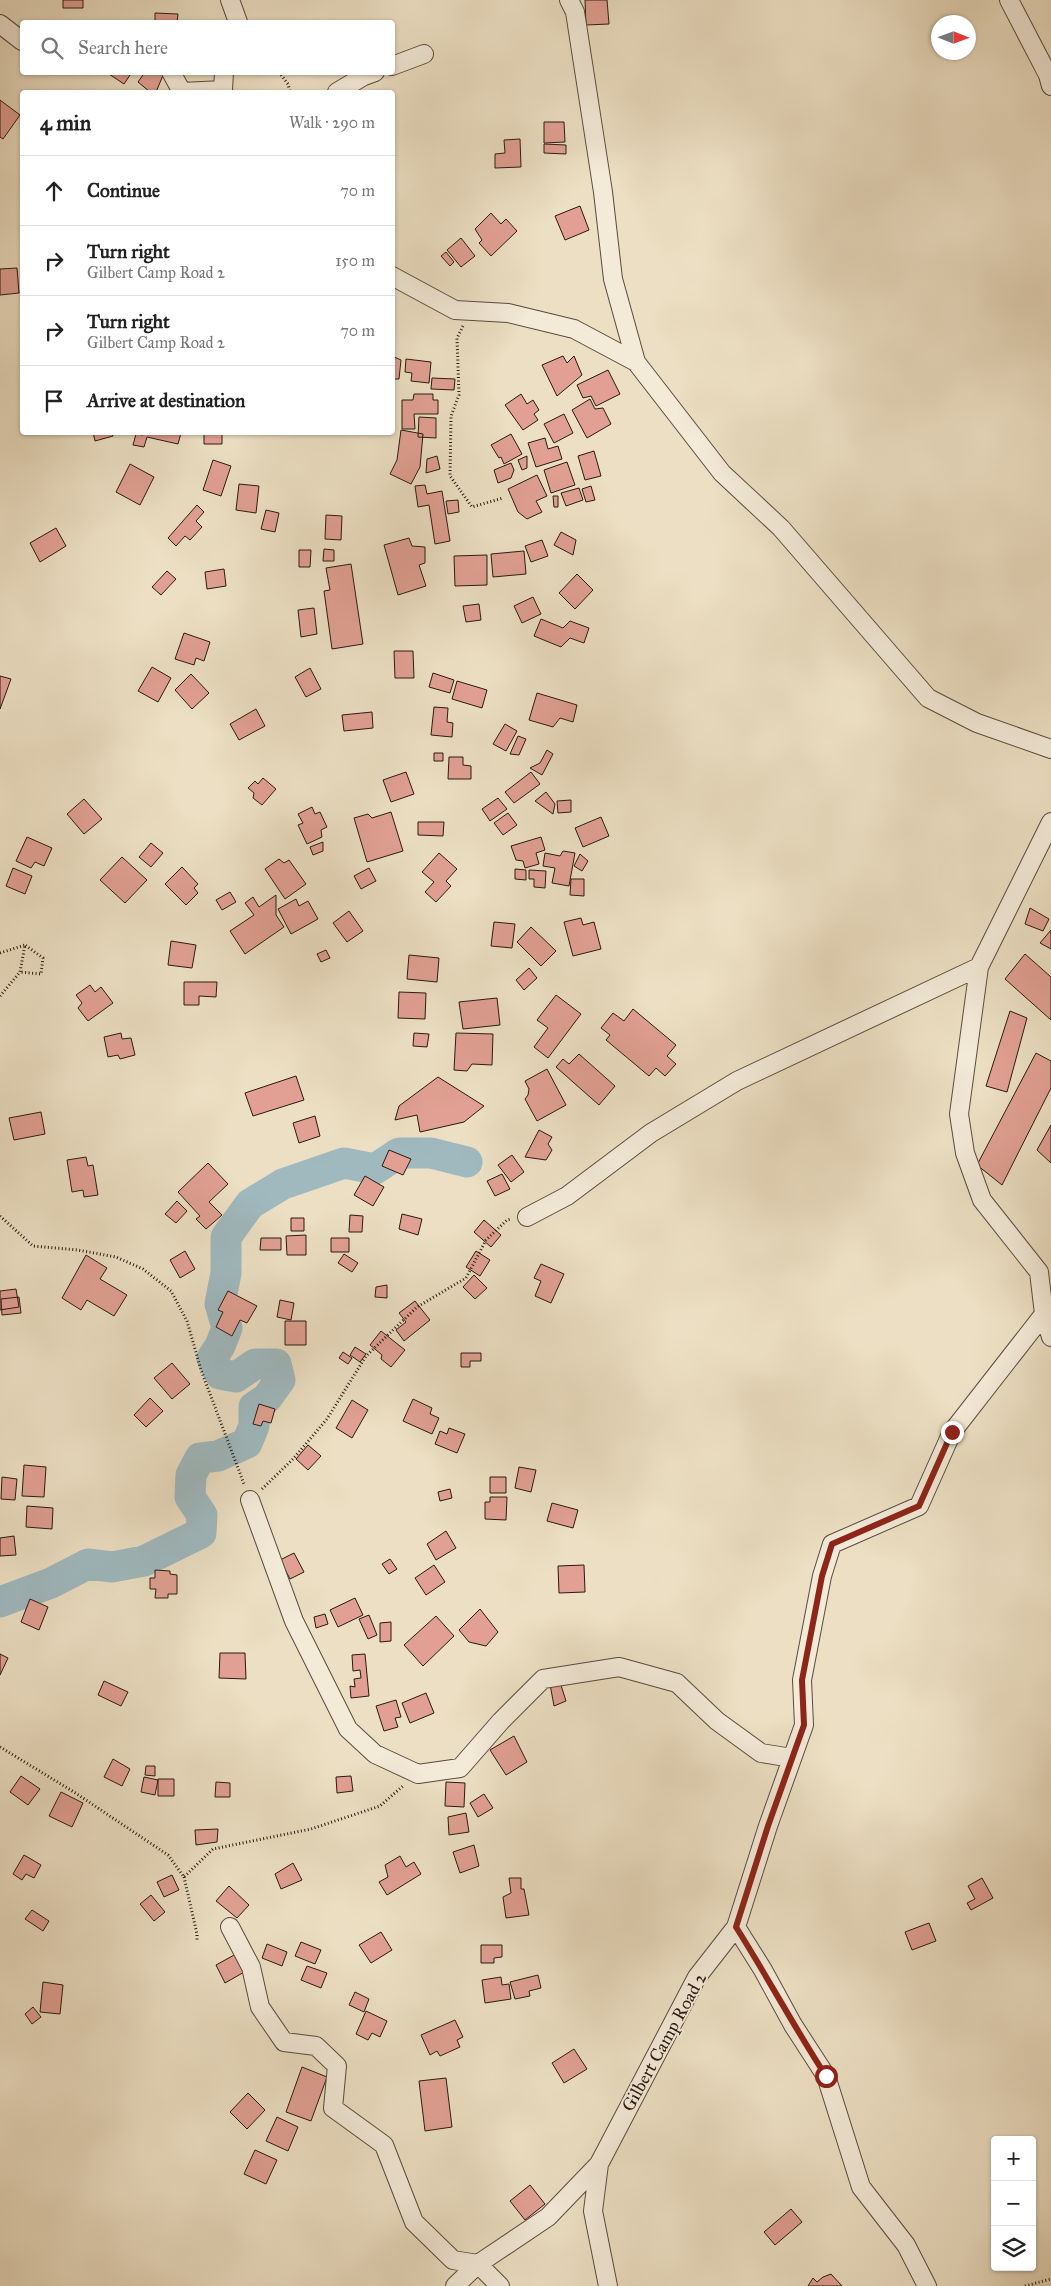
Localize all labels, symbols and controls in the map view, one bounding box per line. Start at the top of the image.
north arrow [931,15,976,60]
search box [20,20,395,75]
icon: search [38,34,66,62]
text: Search here [78,36,168,59]
text: 4 min [40,110,91,136]
text: Walk · 290 m [289,113,375,132]
icon: ahead [40,177,68,205]
text: Continue [87,179,160,202]
text: 70 m [340,181,375,200]
text: Turn right [87,240,170,263]
icon: right [40,247,68,275]
text: 150 m [335,251,375,270]
text: Gilbert Camp Road 2 [87,263,225,282]
text: Turn right [87,310,170,333]
icon: right [40,317,68,345]
text: 70 m [340,321,375,340]
text: Gilbert Camp Road 2 [87,333,225,352]
icon: arrive [40,387,68,415]
text: Arrive at destination [87,389,245,412]
route end [941,1421,964,1444]
street label: Gilbert Camp Road 2 [617,1969,711,2115]
route start [815,2065,838,2088]
map controls [991,2136,1036,2271]
button: + [991,2136,1036,2181]
button: − [991,2181,1036,2226]
button: layers [991,2226,1036,2271]

